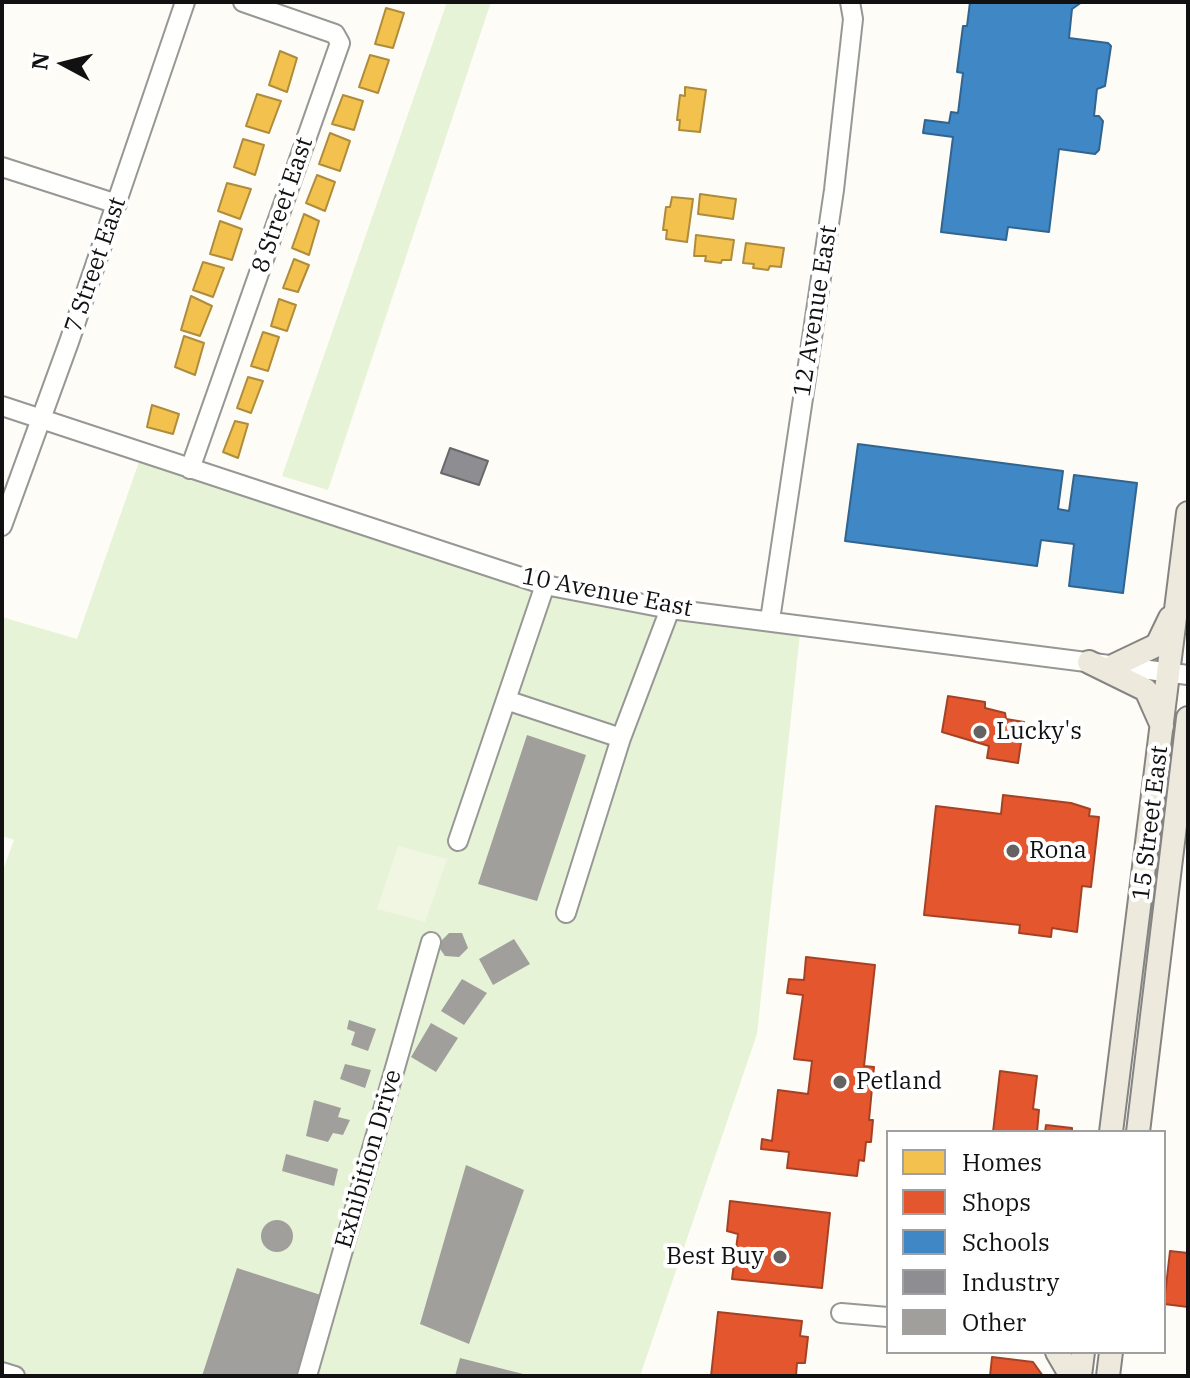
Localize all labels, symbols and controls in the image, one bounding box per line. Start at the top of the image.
north arrow [24,24,104,104]
text: N [24,51,55,71]
street label: 8 Street East [246,133,320,277]
street label: 7 Street East [59,193,133,337]
street label: 12 Avenue East [788,223,844,399]
street label: 10 Avenue East [519,562,695,624]
place label: Lucky's [996,718,1082,746]
marker: Lucky's [971,723,989,741]
street label: 15 Street East [1127,744,1175,902]
place label: Rona [1029,837,1087,865]
marker: Rona [1004,842,1022,860]
street label: Exhibition Drive [330,1066,408,1252]
place label: Petland [856,1068,942,1096]
marker: Petland [831,1073,849,1091]
legend [886,1130,1166,1354]
text: Homes [962,1146,1042,1178]
text: Shops [962,1186,1031,1218]
text: Schools [962,1226,1050,1258]
place label: Best Buy [666,1243,764,1271]
marker: Best Buy [771,1248,789,1266]
text: Industry [962,1266,1059,1298]
text: Other [962,1306,1026,1338]

